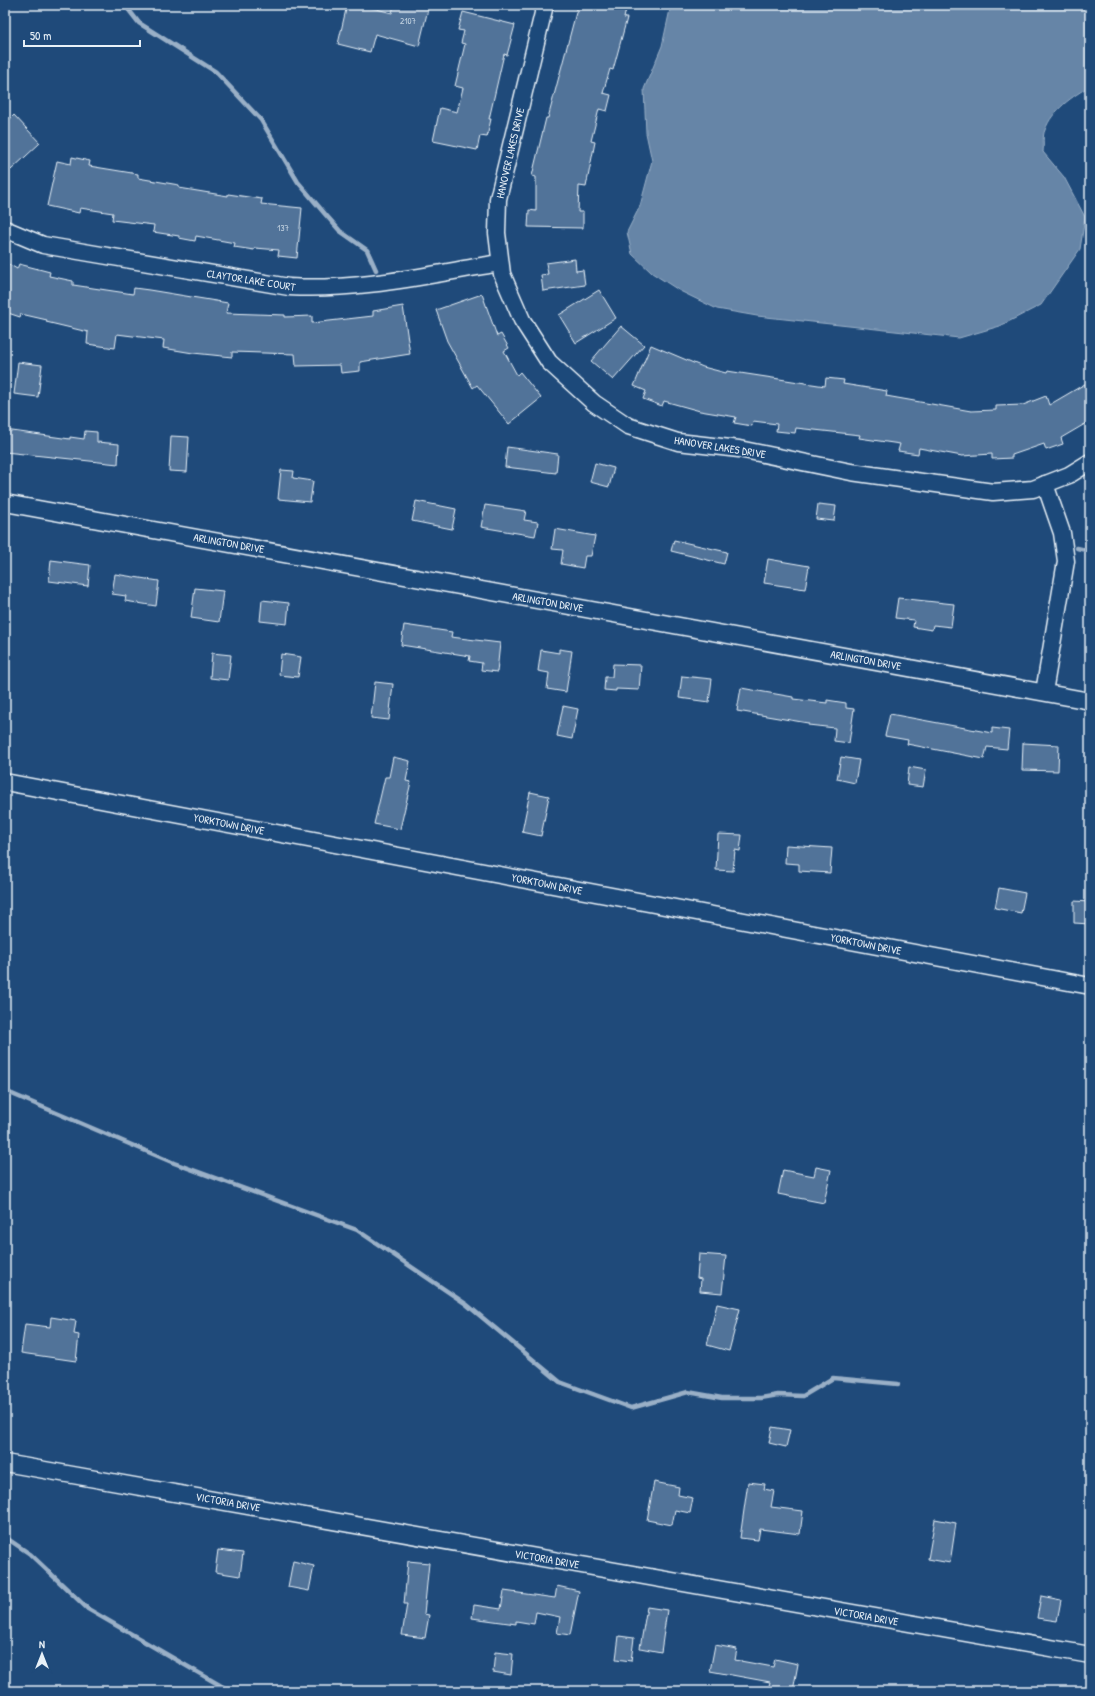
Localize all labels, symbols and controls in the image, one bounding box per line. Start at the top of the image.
house number: 2107 [400,15,417,27]
scale bar [24,22,140,48]
text: 50 m [30,27,51,44]
street label: HANOVER LAKES DRIVE [493,106,527,200]
house number: 137 [277,222,289,234]
street label: CLAYTOR LAKE COURT [205,266,297,294]
street label: HANOVER LAKES DRIVE [673,433,767,461]
street label: ARLINGTON DRIVE [192,530,266,556]
street label: ARLINGTON DRIVE [511,589,585,615]
street label: ARLINGTON DRIVE [829,647,903,673]
street label: YORKTOWN DRIVE [192,810,266,838]
street label: YORKTOWN DRIVE [510,870,584,898]
street label: YORKTOWN DRIVE [829,930,903,958]
street label: VICTORIA DRIVE [195,1489,262,1515]
street label: VICTORIA DRIVE [514,1546,581,1572]
street label: VICTORIA DRIVE [833,1603,900,1629]
north arrow [22,1634,62,1674]
text: N [39,1637,45,1651]

